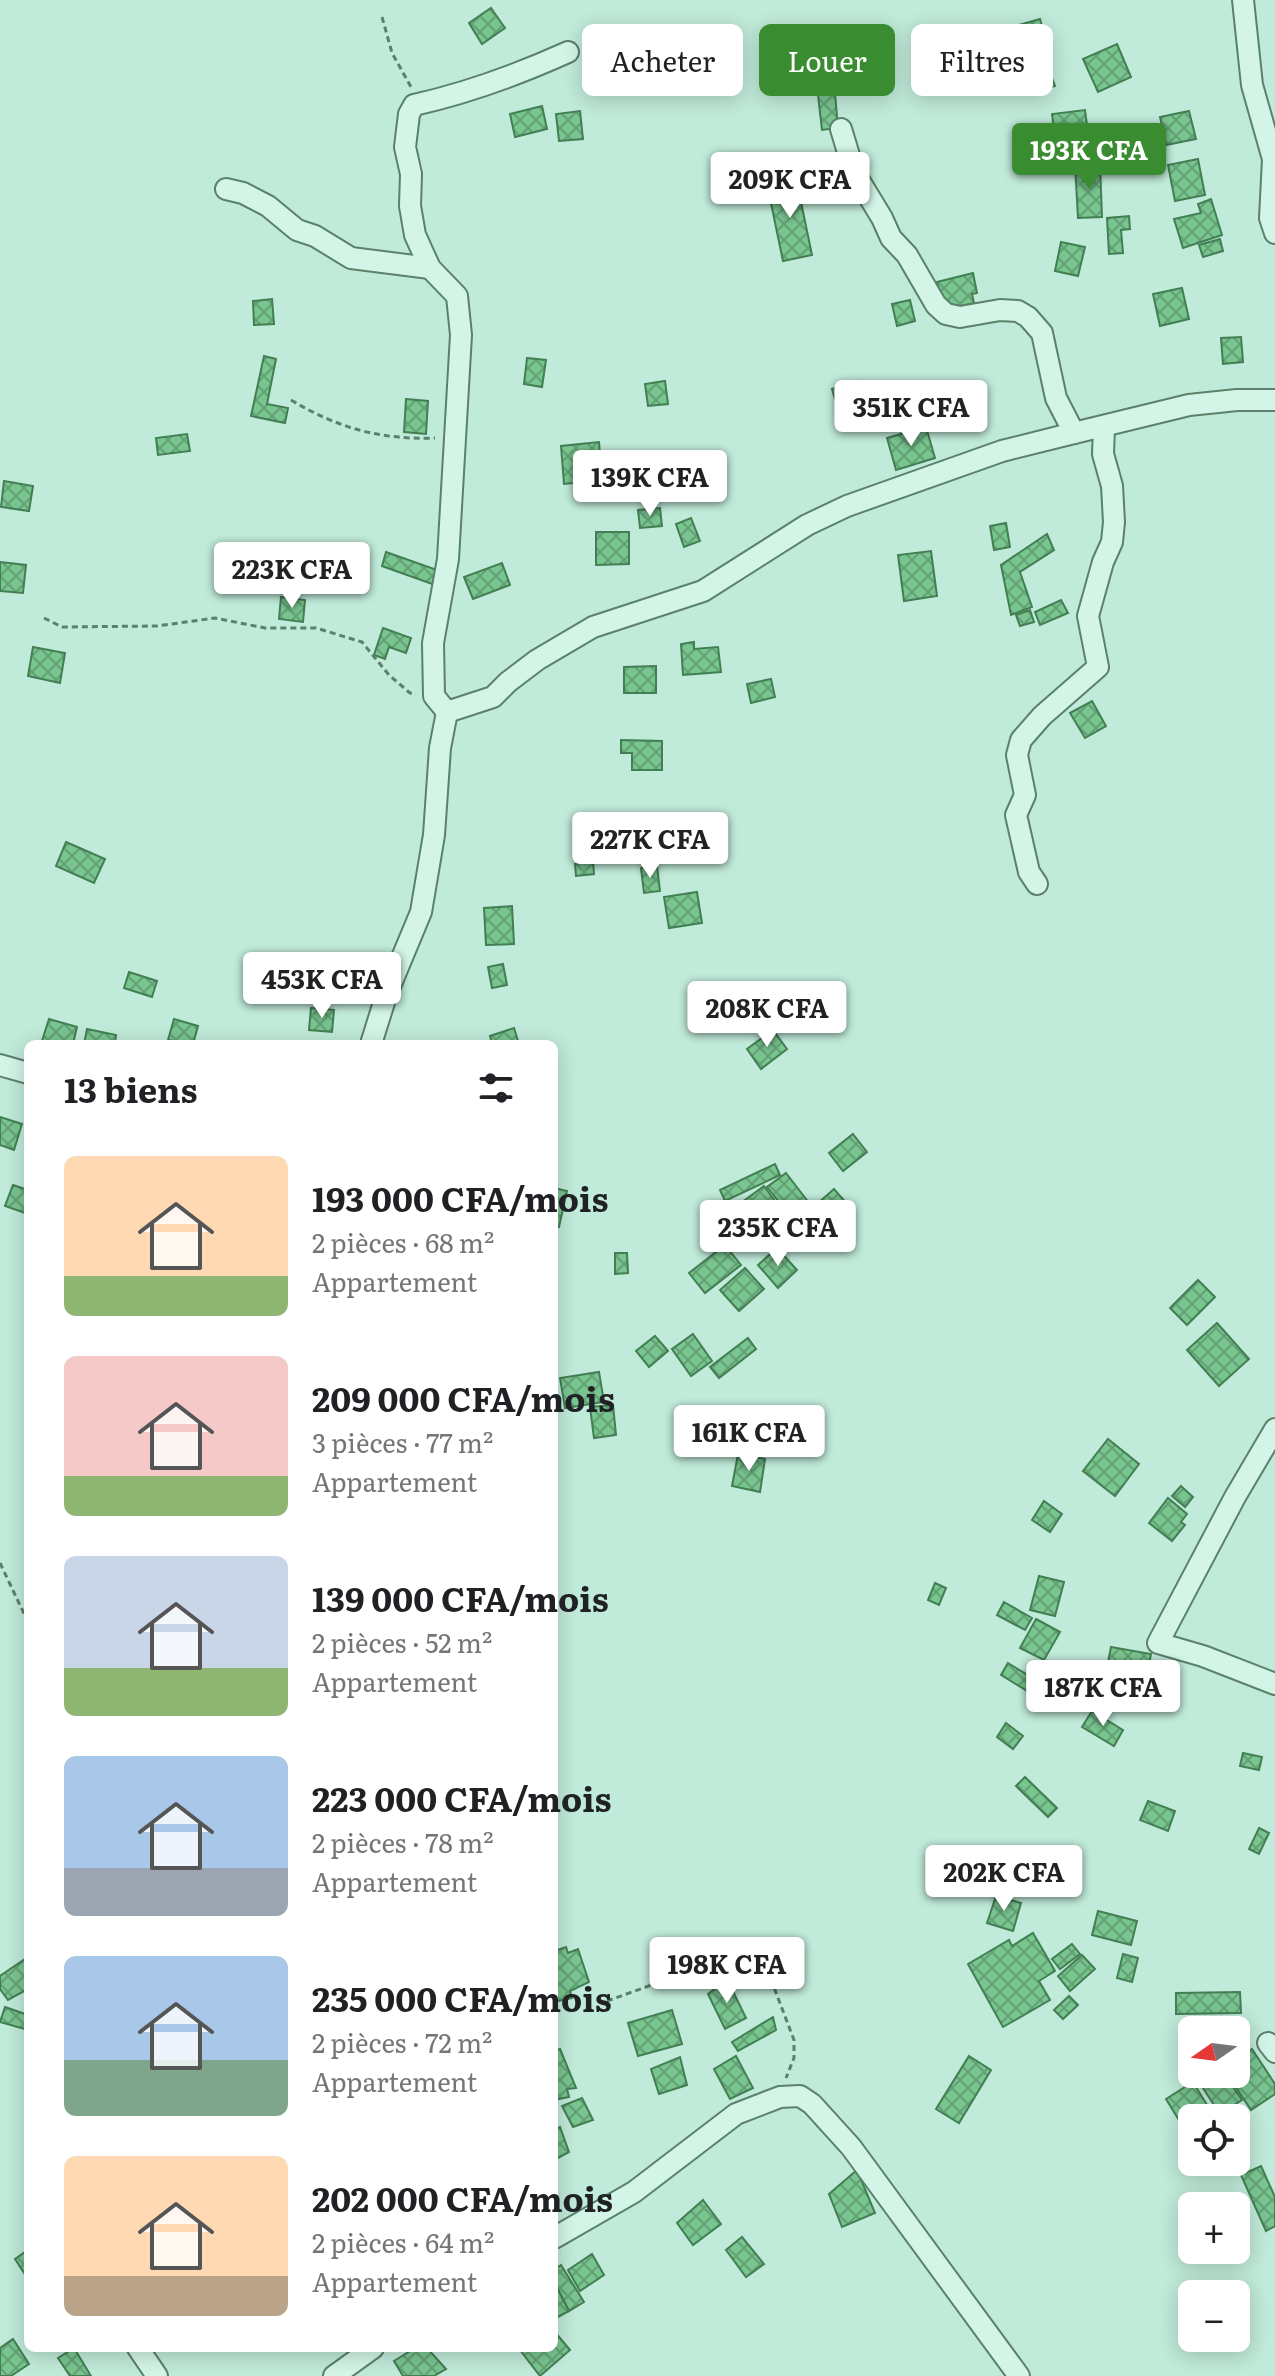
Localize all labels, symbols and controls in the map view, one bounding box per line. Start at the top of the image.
chip: Acheter [582,24,743,96]
chip: Louer [759,24,895,96]
chip: Filtres [911,24,1053,96]
pin: 193K CFA [1006,123,1172,191]
text: 193K CFA [1030,129,1148,168]
pin: 209K CFA [707,152,873,220]
text: 209K CFA [729,158,851,197]
pin: 351K CFA [828,380,994,448]
text: 351K CFA [852,386,970,425]
pin: 139K CFA [567,450,733,518]
text: 139K CFA [591,456,709,495]
pin: 223K CFA [209,542,375,610]
text: 223K CFA [232,548,352,587]
pin: 227K CFA [567,812,733,880]
text: 227K CFA [590,818,710,857]
pin: 453K CFA [239,952,405,1020]
text: 453K CFA [261,958,383,997]
pin: 208K CFA [684,981,850,1049]
text: 208K CFA [705,987,829,1026]
text: 13 biens [64,1063,197,1113]
icon: filters [474,1066,518,1110]
text: 193 000 CFA/mois [312,1172,608,1222]
icon: home [128,1188,224,1284]
pin: 235K CFA [695,1200,861,1268]
text: 235K CFA [718,1206,838,1245]
text: 2 pièces · 68 m² [312,1222,494,1261]
text: Appartement [312,1261,477,1300]
text: 209 000 CFA/mois [312,1372,615,1422]
icon: home [128,1388,224,1484]
pin: 161K CFA [666,1405,832,1473]
text: 161K CFA [692,1411,806,1450]
text: 3 pièces · 77 m² [312,1422,493,1461]
text: Appartement [312,1461,477,1500]
text: 139 000 CFA/mois [312,1572,609,1622]
icon: home [128,1588,224,1684]
text: 2 pièces · 52 m² [312,1622,492,1661]
pin: 187K CFA [1020,1660,1186,1728]
text: Appartement [312,1661,477,1700]
text: 187K CFA [1044,1666,1162,1705]
text: 223 000 CFA/mois [312,1772,612,1822]
icon: home [128,1788,224,1884]
text: 2 pièces · 78 m² [312,1822,494,1861]
pin: 202K CFA [921,1845,1087,1913]
text: 202K CFA [943,1851,1065,1890]
text: Appartement [312,1861,477,1900]
pin: 198K CFA [644,1937,810,2005]
text: 198K CFA [668,1943,786,1982]
text: 235 000 CFA/mois [312,1972,612,2022]
icon: home [128,1988,224,2084]
north arrow [1178,2016,1250,2088]
map controls [1178,2016,1250,2352]
text: 2 pièces · 72 m² [312,2022,492,2061]
text: Appartement [312,2061,477,2100]
button: locate [1178,2104,1250,2176]
text: 202 000 CFA/mois [312,2172,613,2222]
icon: home [128,2188,224,2284]
button: + [1178,2192,1250,2264]
text: 2 pièces · 64 m² [312,2222,494,2261]
text: Appartement [312,2261,477,2300]
button: − [1178,2280,1250,2352]

